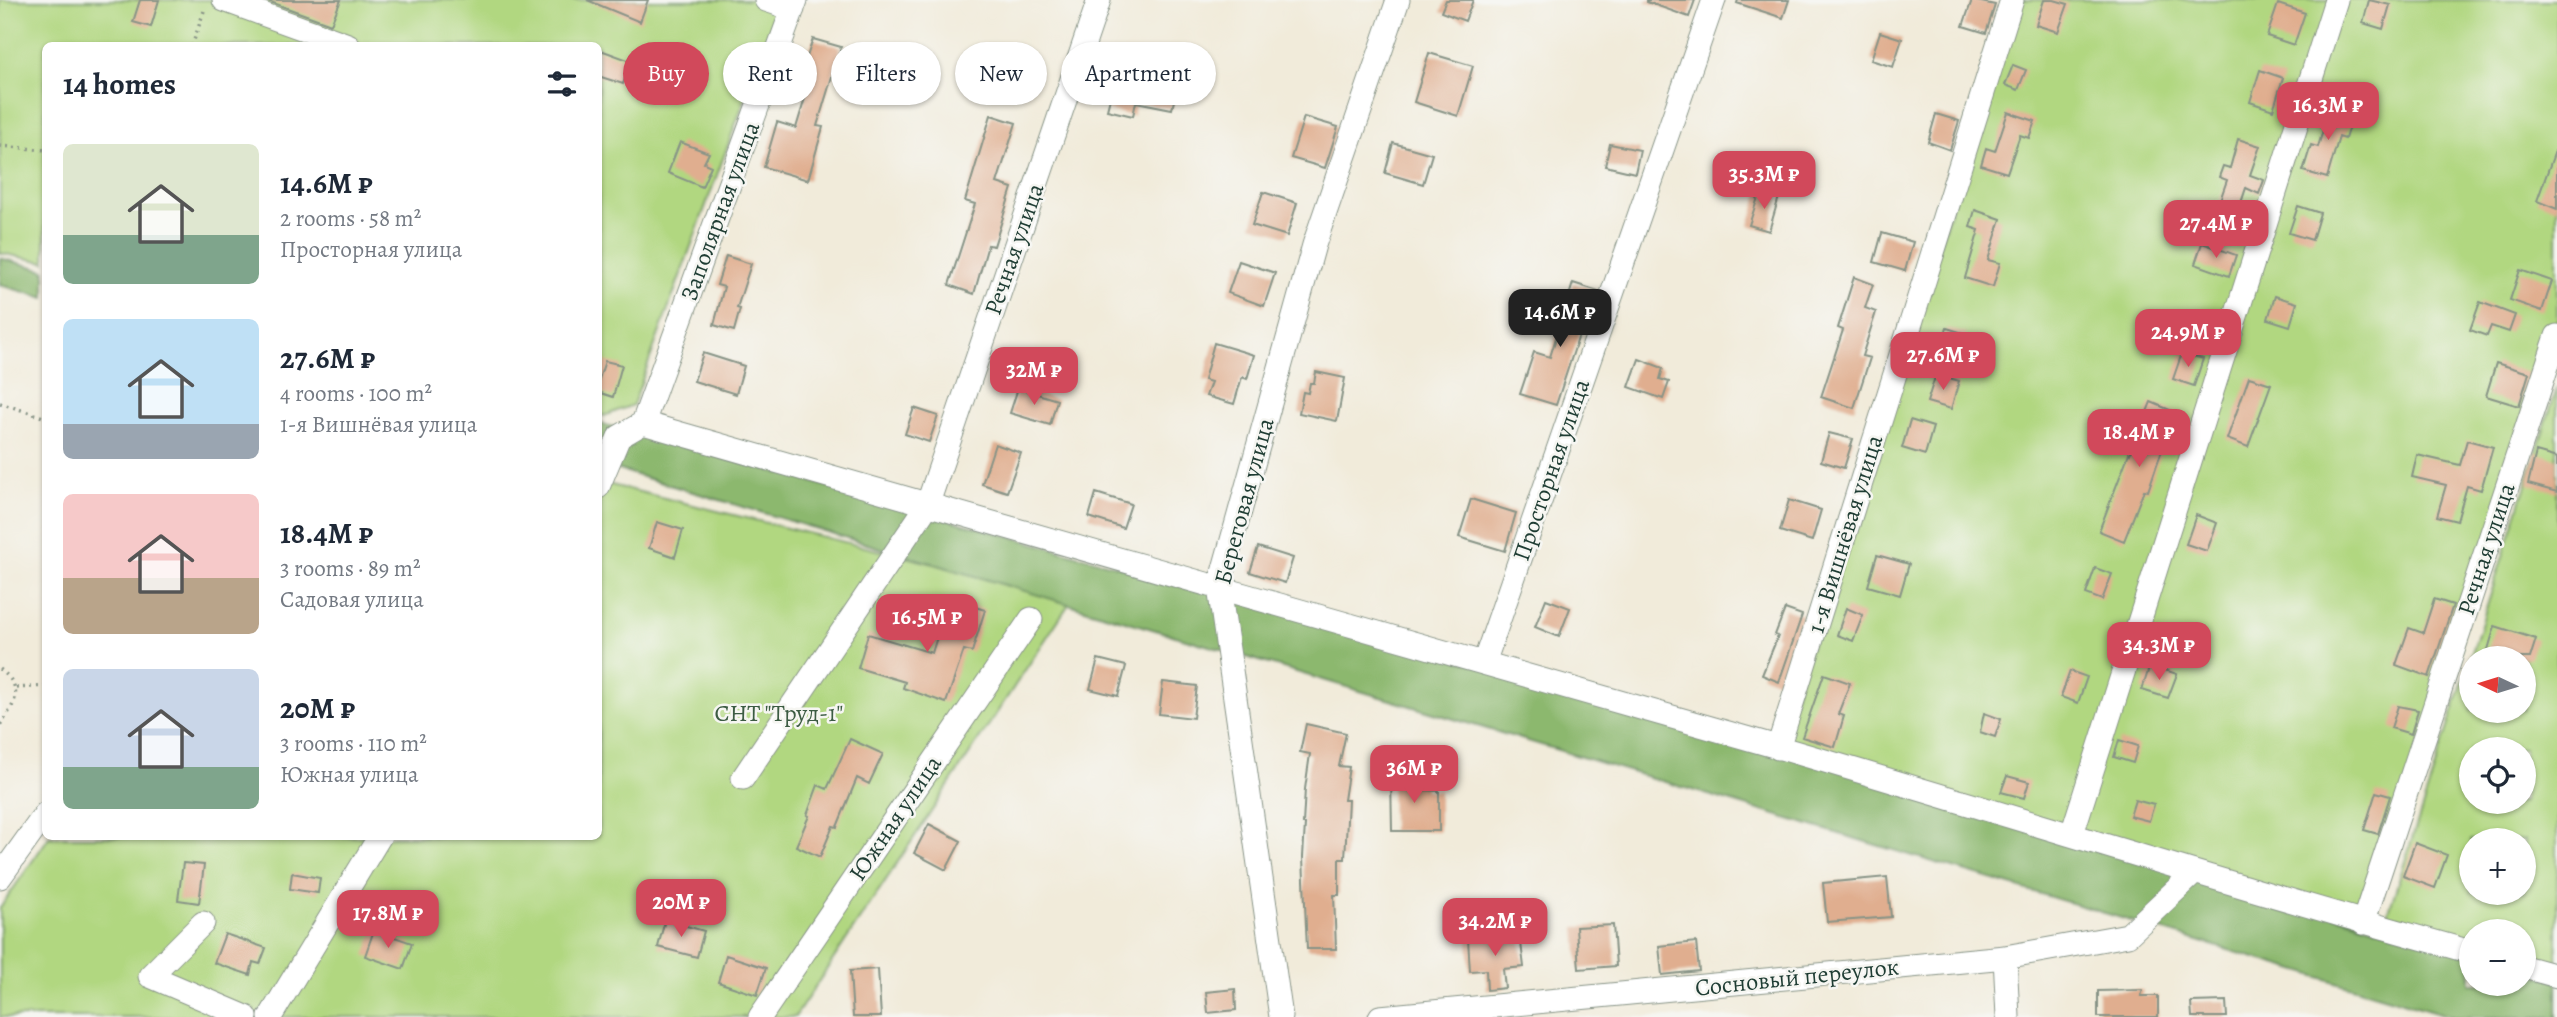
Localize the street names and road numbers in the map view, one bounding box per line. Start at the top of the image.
street label: Заполярная улица [673,117,767,305]
street label: Речная улица [977,179,1051,319]
street label: Просторная улица [1505,375,1597,565]
street label: Береговая улица [1206,414,1282,588]
street label: 1-я Вишнёвая улица [1800,431,1890,637]
street label: Речная улица [2450,479,2522,619]
street label: Южная улица [841,749,949,887]
street label: Сосновый переулок [1693,950,1901,1004]

